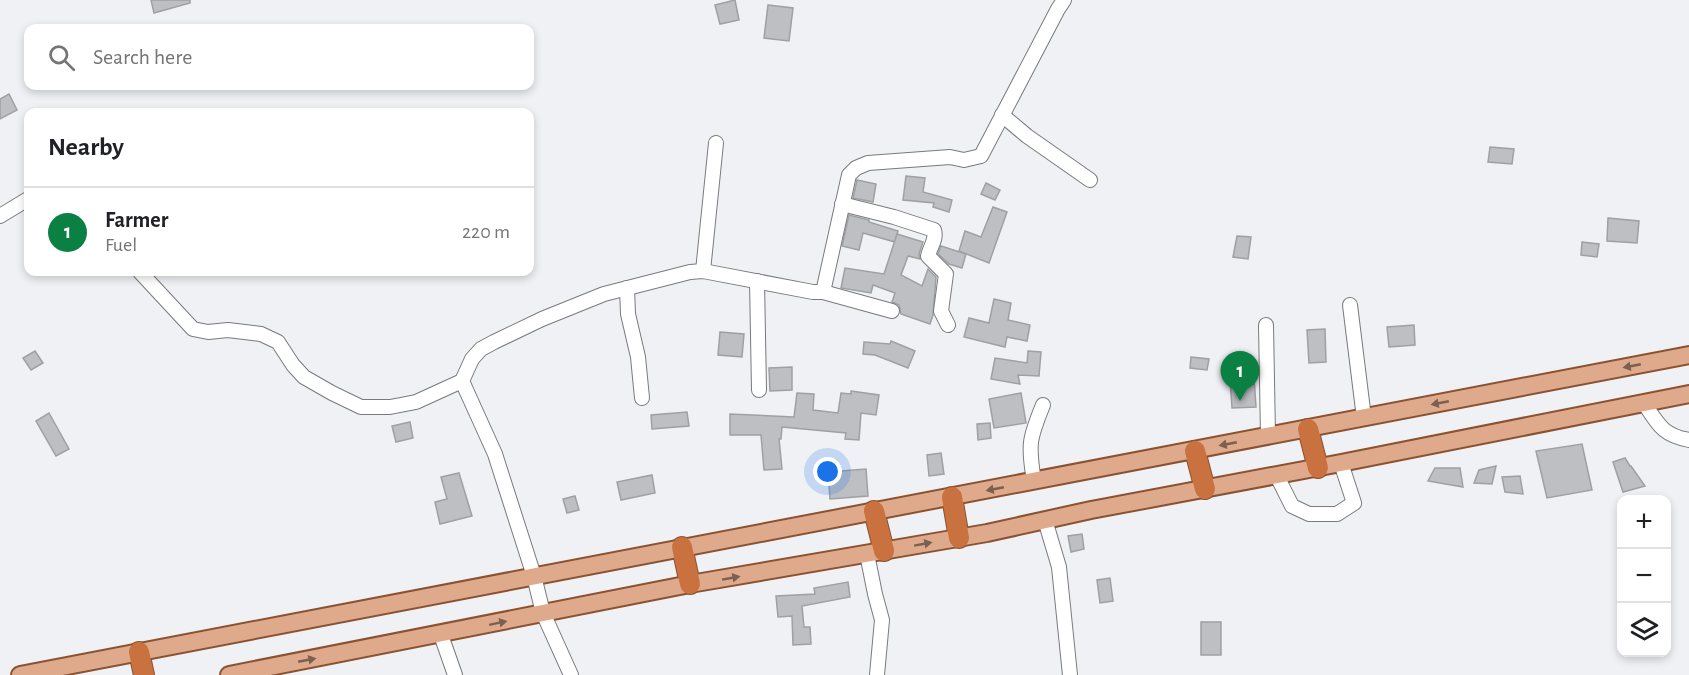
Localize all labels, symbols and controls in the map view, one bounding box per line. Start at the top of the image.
search box [24,24,534,90]
icon: search [45,41,78,74]
text: Search here [93,46,192,68]
text: Nearby [48,134,124,160]
text: Farmer [105,209,168,231]
text: 1 [64,222,71,242]
text: 220 m [462,222,510,242]
text: Fuel [105,235,137,255]
pin: 1 [1220,352,1260,401]
one-way arrow [1622,362,1641,371]
one-way arrow [1430,399,1449,408]
one-way arrow [1218,440,1237,449]
your location [813,457,842,486]
one-way arrow [986,485,1005,494]
map controls [1617,495,1671,657]
button: + [1617,495,1671,549]
one-way arrow [914,539,933,548]
button: − [1617,549,1671,603]
one-way arrow [722,573,741,582]
button: layers [1617,603,1671,657]
one-way arrow [489,618,508,627]
one-way arrow [298,655,317,664]

